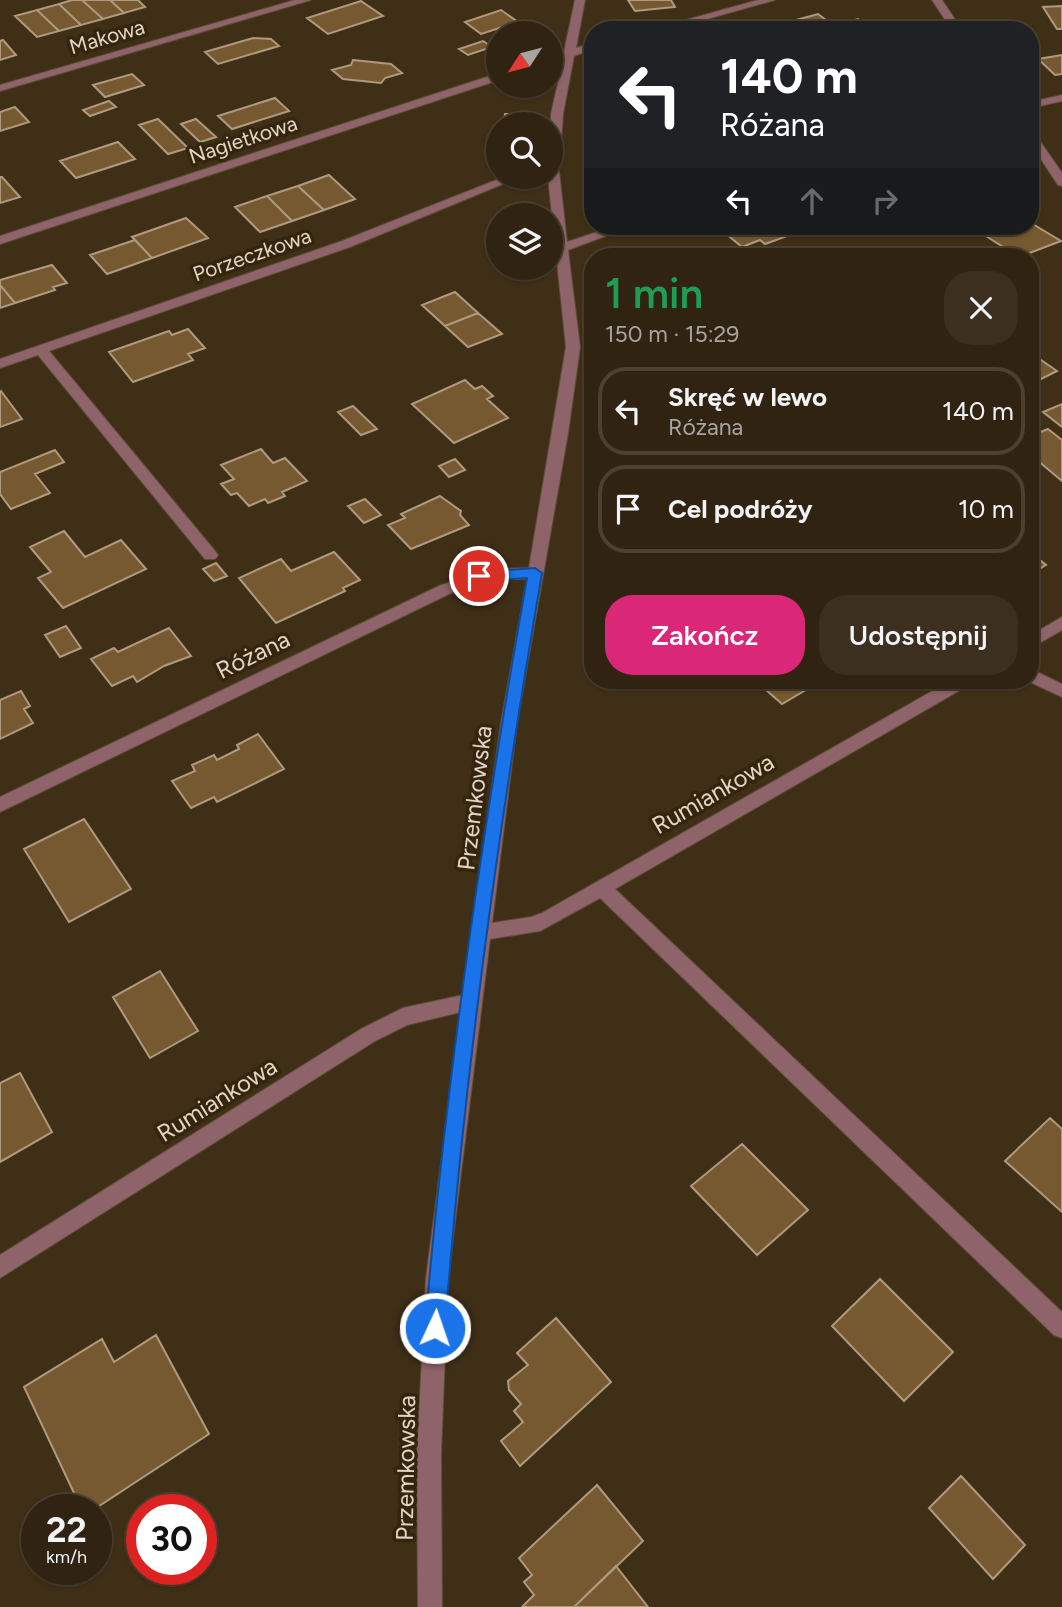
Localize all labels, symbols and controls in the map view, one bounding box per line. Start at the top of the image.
street label: Makowa [66,14,147,59]
north arrow [486,21,564,98]
map controls [486,21,563,280]
text: 140 m [720,46,858,105]
icon: left [605,49,696,140]
text: Różana [720,106,825,144]
street label: Nagietkowa [186,110,300,169]
button: search [486,112,563,189]
icon: left [720,182,758,220]
icon: ahead [793,182,831,220]
icon: right [866,182,904,220]
button: layers [486,203,563,280]
street label: Porzeczkowa [189,223,314,286]
text: 1 min [605,268,703,319]
button: close [944,271,1018,345]
text: 150 m · 15:29 [605,320,739,348]
text: Skręć w lewo [668,381,827,413]
icon: left [609,392,647,430]
text: 140 m [942,395,1014,427]
text: Różana [668,413,743,441]
icon: arrive [609,490,647,528]
text: Cel podróży [668,493,812,525]
text: 10 m [958,493,1014,525]
pin [449,546,509,606]
icon: arrive [460,557,498,595]
button: Zakończ [605,595,805,675]
button: Udostępnij [819,595,1018,675]
street label: Różana [211,624,294,685]
street label: Przemkowska [451,724,498,872]
street label: Rumiankowa [647,747,779,840]
street label: Rumiankowa [151,1051,282,1148]
position arrow [398,1291,472,1365]
street label: Przemkowska [390,1395,421,1541]
speed limit sign: 30 [126,1494,217,1585]
text: 22 [46,1509,87,1551]
text: km/h [46,1546,87,1568]

